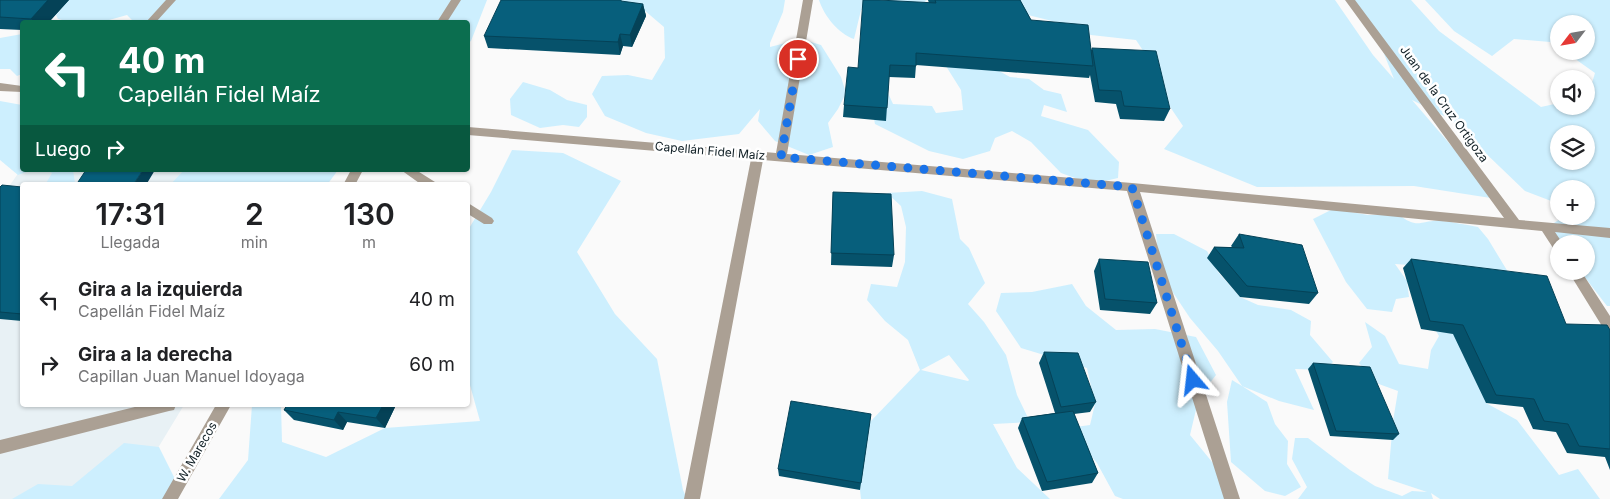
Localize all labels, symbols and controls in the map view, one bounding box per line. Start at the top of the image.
north arrow [1550,15,1595,60]
map controls [1550,15,1595,280]
pin [777,38,819,80]
text: 40 m [118,39,206,81]
icon: left [35,40,100,105]
street label: Juan de la Cruz Ortigoza [1397,42,1492,165]
icon: arrive [784,45,812,73]
button: sound [1550,70,1595,115]
text: Capellán Fidel Maíz [118,81,321,107]
button: layers [1550,125,1595,170]
icon: right [101,135,129,163]
text: Luego [35,138,91,161]
street label: Capellán Fidel Maíz [654,138,766,163]
button: + [1550,180,1595,225]
text: 17:31 [95,196,166,232]
text: 2 [245,196,264,232]
text: 130 [343,196,395,232]
text: Llegada [100,232,160,252]
text: min [241,232,268,252]
text: m [362,232,376,252]
button: − [1550,235,1595,280]
text: Gira a la izquierda [78,278,243,301]
icon: left [35,286,63,314]
text: 40 m [409,288,455,311]
text: Capellán Fidel Maíz [78,301,225,321]
text: Gira a la derecha [78,343,233,366]
icon: right [35,351,63,379]
text: 60 m [409,353,455,376]
position arrow [1166,353,1218,405]
text: Capillan Juan Manuel Idoyaga [78,366,305,386]
street label: W. Marecos [173,419,220,484]

